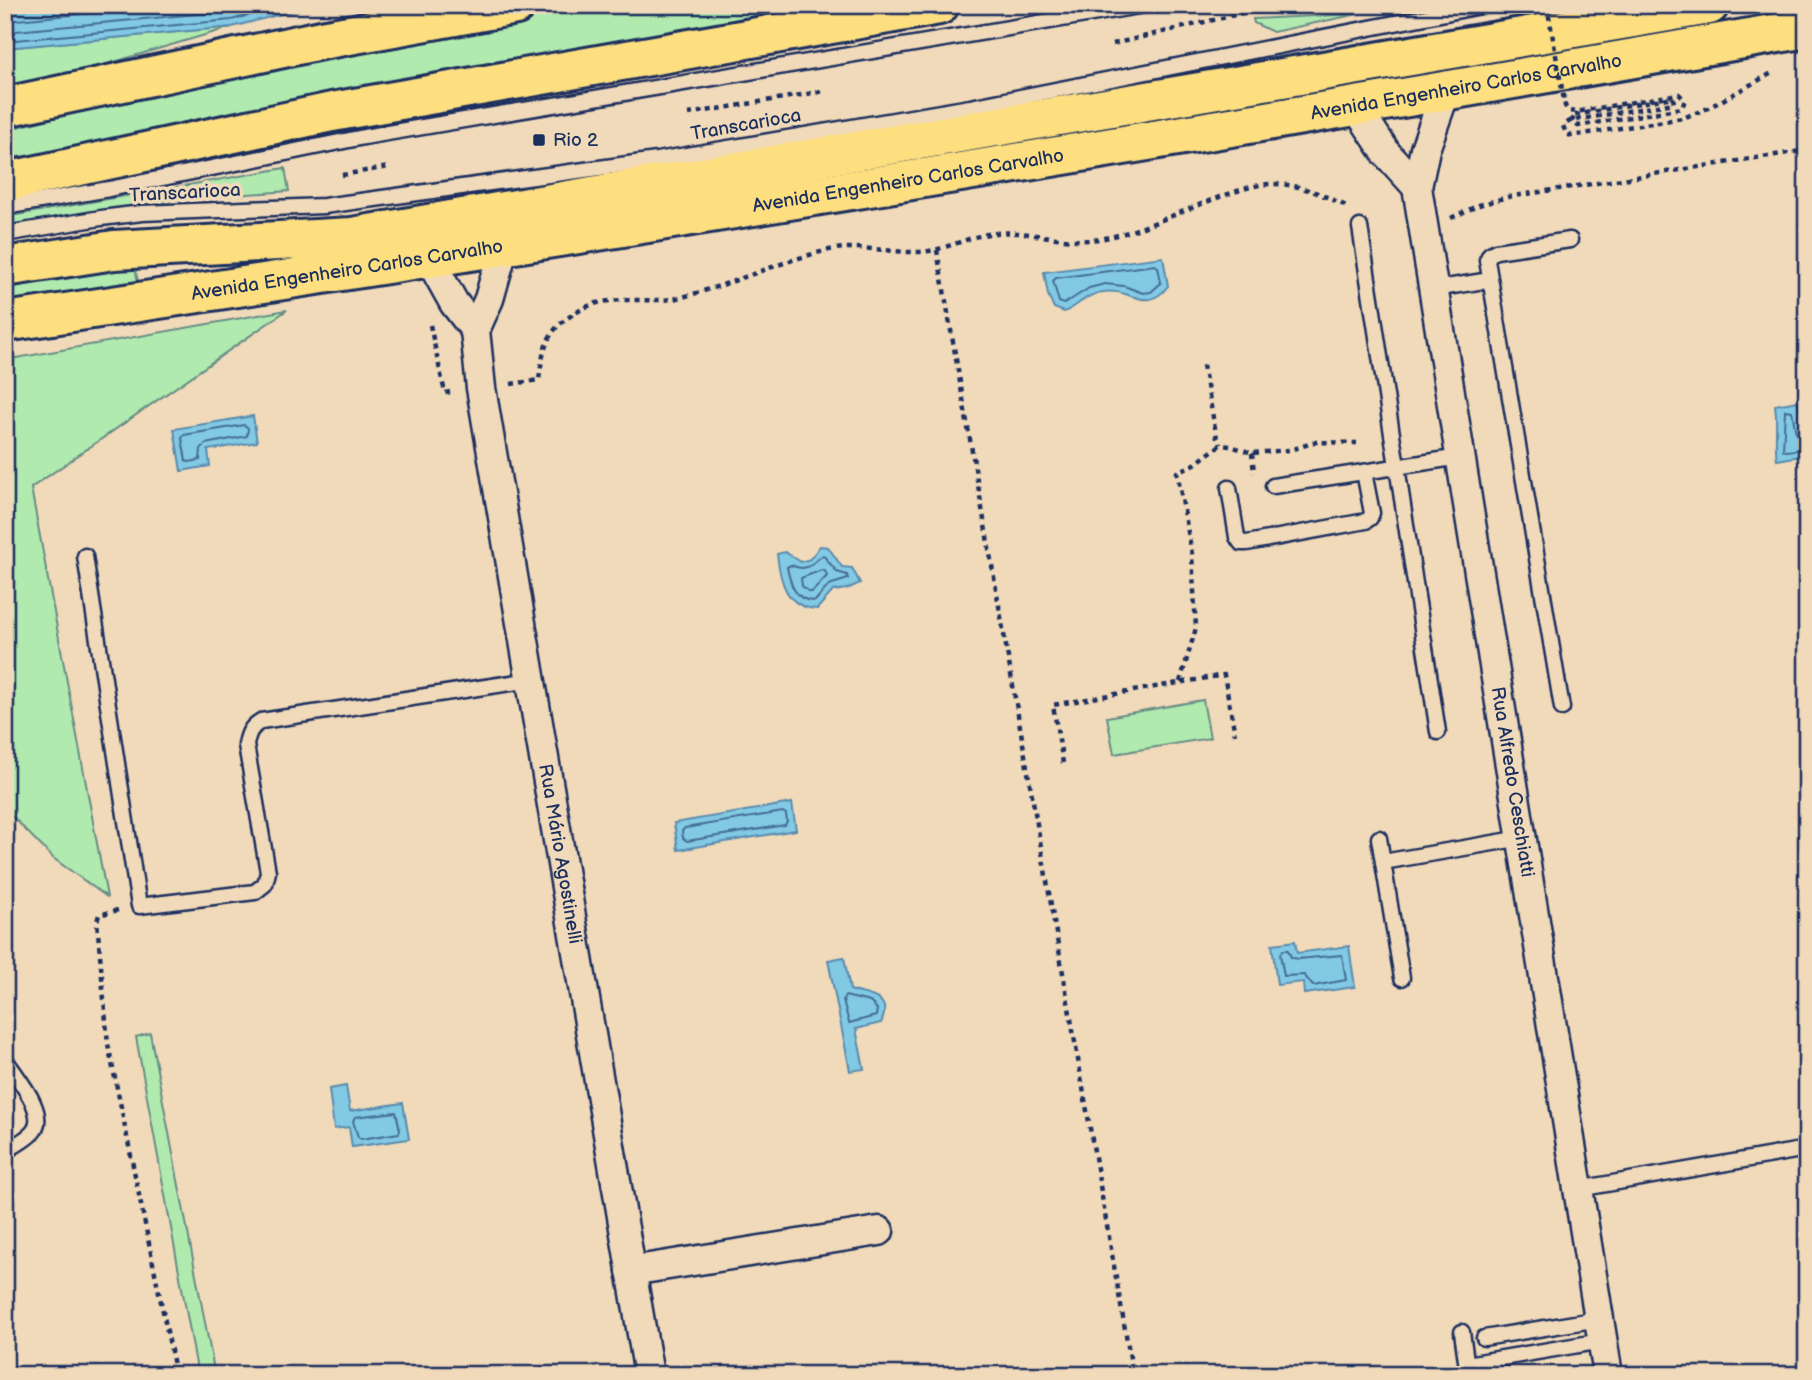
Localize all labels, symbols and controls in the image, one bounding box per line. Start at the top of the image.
street label: Avenida Engenheiro Carlos Carvalho [1309,49,1624,125]
street label: Transcarioca [689,104,803,146]
place label: Rio 2 [553,129,599,152]
marker: Rio 2 [531,132,547,148]
street label: Avenida Engenheiro Carlos Carvalho [751,144,1065,218]
street label: Transcarioca [129,179,241,207]
street label: Avenida Engenheiro Carlos Carvalho [190,235,505,305]
street label: Rua Alfredo Ceschiatti [1486,685,1539,879]
street label: Rua Mário Agostinelli [534,762,587,946]

